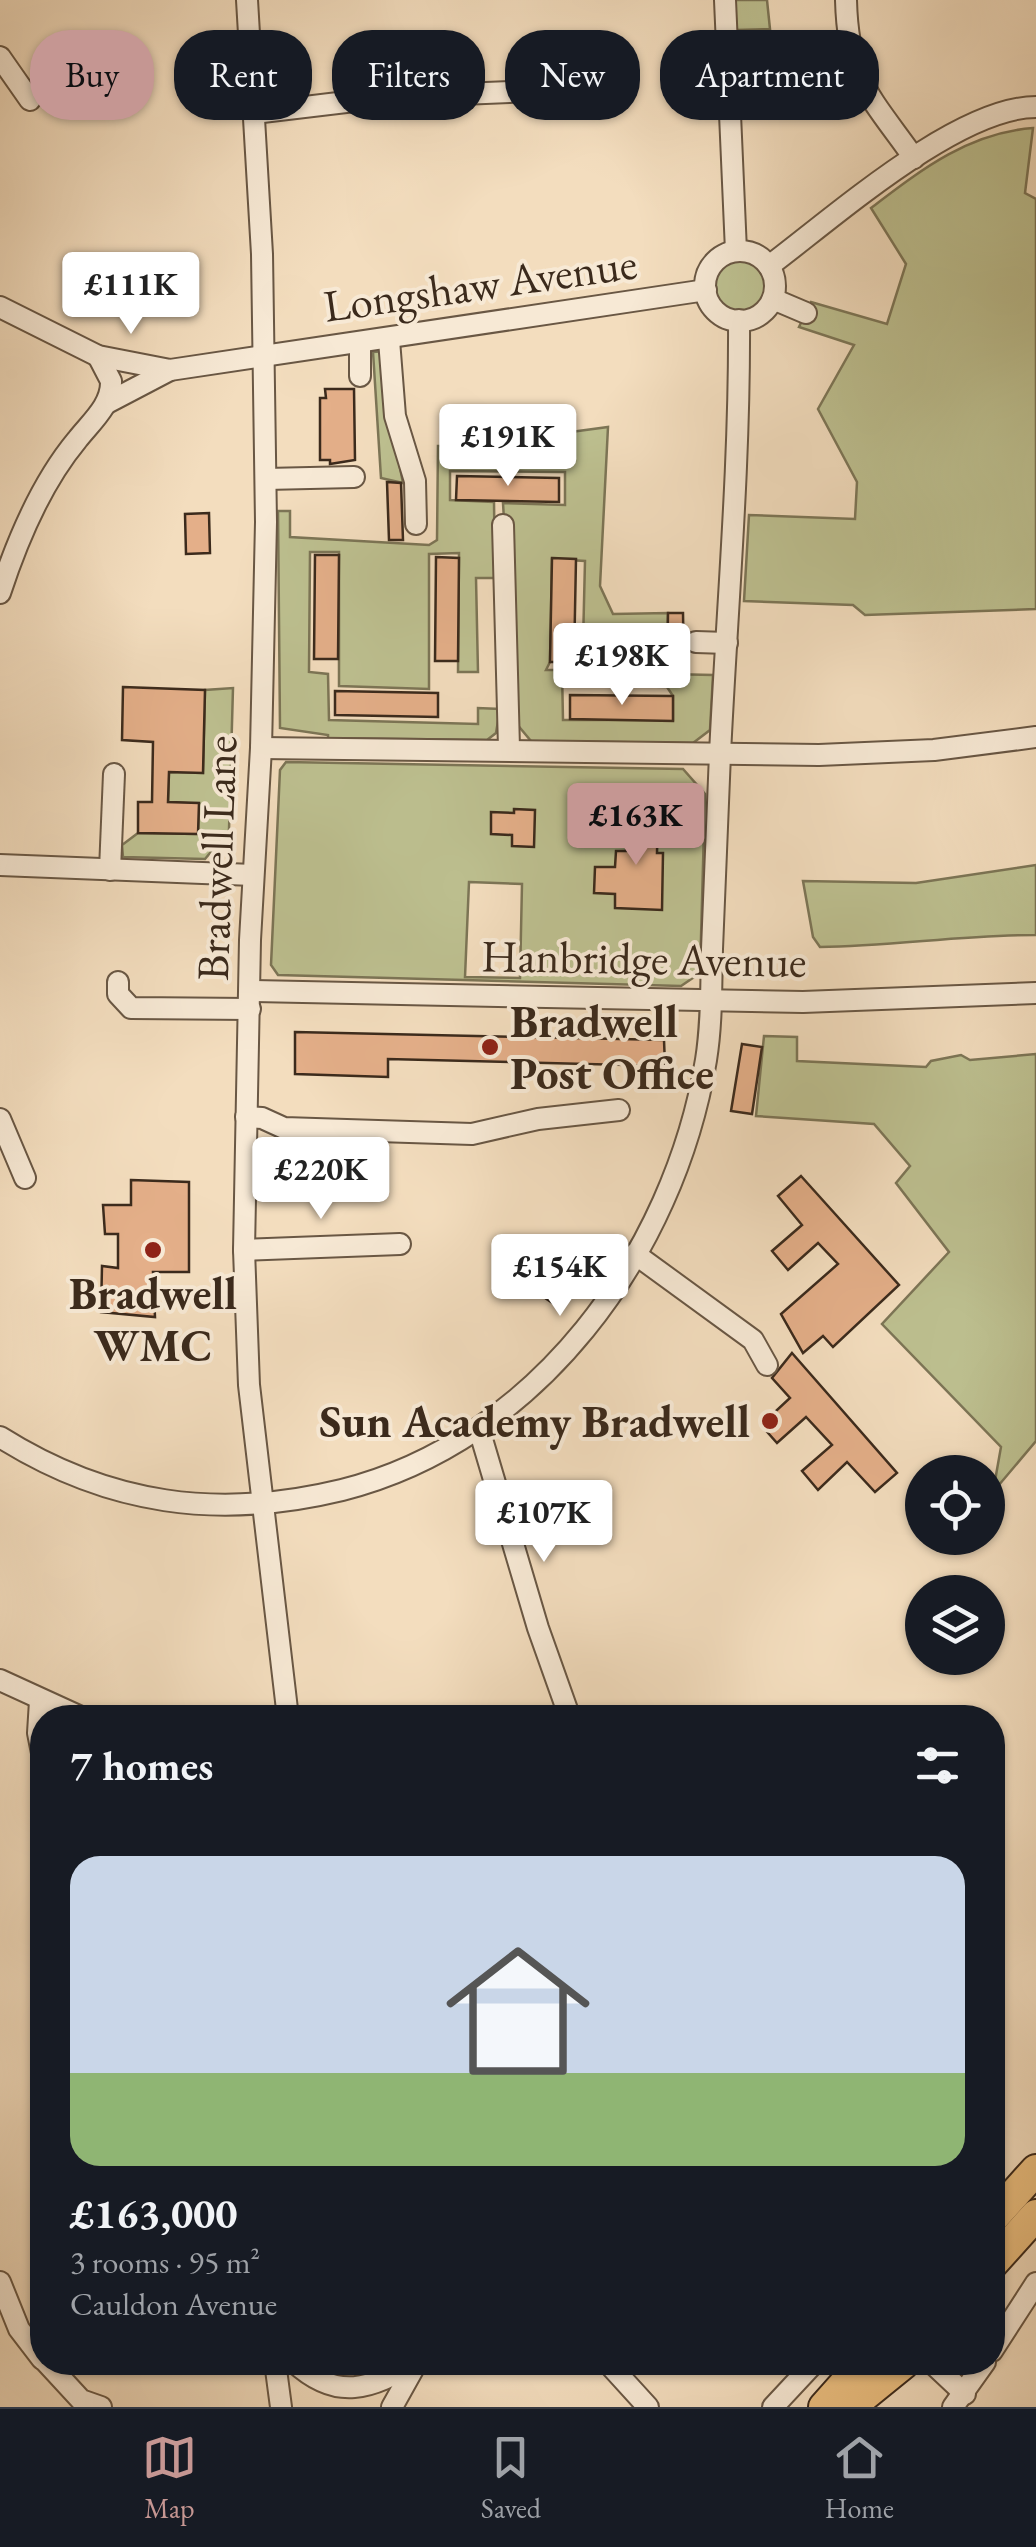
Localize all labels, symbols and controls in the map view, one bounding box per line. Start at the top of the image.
chip: Buy [30,30,154,120]
chip: Rent [174,30,312,120]
chip: Filters [332,30,485,120]
chip: New [505,30,640,120]
chip: Apartment [660,30,879,120]
street label: Longshaw Avenue [320,233,640,335]
pin: £111K [61,252,201,337]
text: £111K [84,263,178,305]
pin: £191K [438,404,578,489]
text: £191K [461,415,555,457]
pin: £198K [552,623,692,708]
text: £198K [575,634,669,676]
street label: Bradwell Lane [183,734,249,982]
pin: £163K [566,783,706,868]
text: £163K [589,794,683,836]
street label: Hanbridge Avenue [481,926,807,990]
place label: Bradwell Post Office [510,992,714,1102]
marker: Bradwell Post Office [479,1036,501,1058]
pin: £220K [251,1137,391,1222]
text: £220K [274,1148,368,1190]
pin: £154K [490,1234,630,1319]
marker: Bradwell WMC [142,1239,164,1261]
text: £154K [513,1245,607,1287]
place label: Bradwell WMC [69,1264,237,1374]
place label: Sun Academy Bradwell [319,1392,750,1450]
marker: Sun Academy Bradwell [759,1410,781,1432]
map controls [905,1455,1005,1675]
button: locate [905,1455,1005,1555]
pin: £107K [474,1480,614,1565]
text: £107K [497,1491,591,1533]
button: layers [905,1575,1005,1675]
text: 7 homes [70,1738,213,1793]
icon: filters [910,1738,965,1793]
icon: home [428,1921,608,2101]
text: £163,000 [70,2186,238,2241]
text: 3 rooms · 95 m² [70,2241,260,2283]
text: Cauldon Avenue [70,2283,277,2325]
tab: Map [142,2430,197,2526]
tab: Saved [481,2430,541,2526]
tab: Home [825,2430,894,2526]

